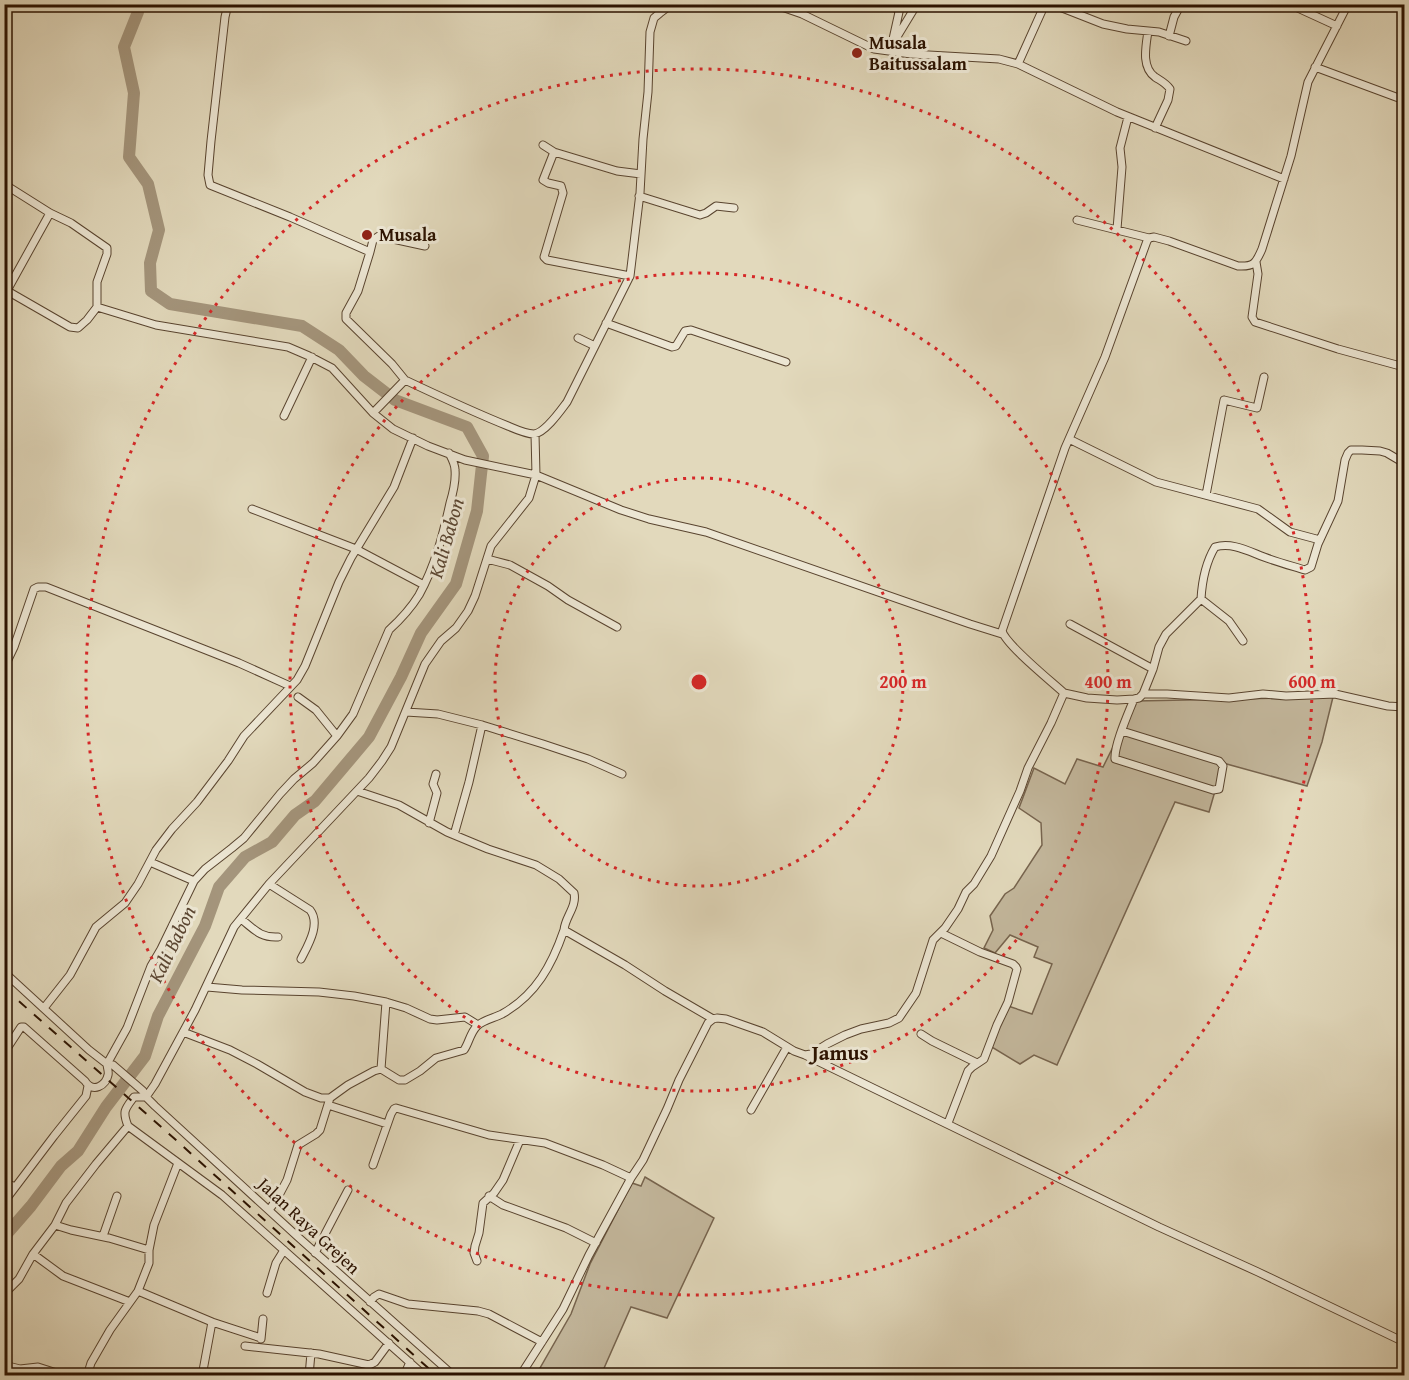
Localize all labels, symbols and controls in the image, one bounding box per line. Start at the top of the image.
place label: Musala Baitussalam [869,29,968,77]
marker: Musala Baitussalam [850,46,864,60]
place label: Musala [379,221,437,248]
marker: Musala [360,228,374,242]
water label: Kali Babon [420,494,471,582]
text: 200 m [879,668,927,695]
text: 400 m [1084,668,1132,695]
text: 600 m [1288,668,1336,695]
centre of rings [689,672,709,692]
water label: Kali Babon [140,901,203,988]
district label: Jamus [808,1037,869,1068]
street label: Jalan Raya Grejen [251,1170,367,1280]

